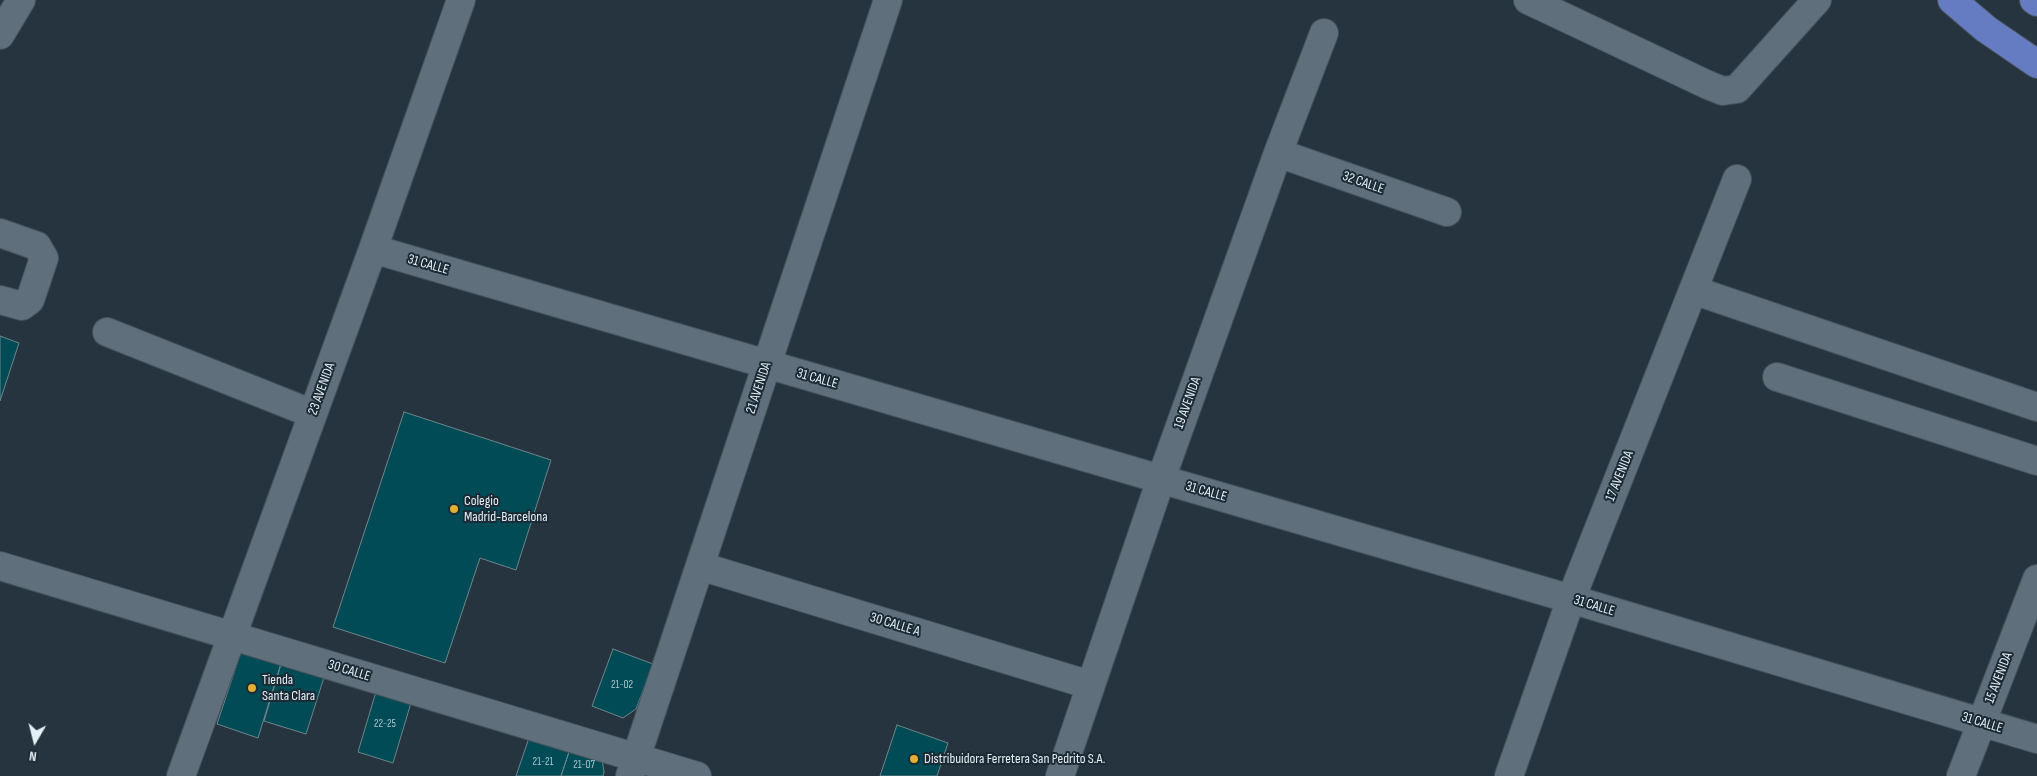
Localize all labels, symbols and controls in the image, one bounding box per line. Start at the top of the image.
street label: 32 CALLE [1340,168,1386,198]
street label: 31 CALLE [406,251,450,279]
street label: 21 AVENIDA [743,360,775,416]
street label: 23 AVENIDA [305,361,339,417]
street label: 31 CALLE [795,365,839,393]
street label: 19 AVENIDA [1171,375,1205,431]
street label: 17 AVENIDA [1602,448,1638,504]
street label: 31 CALLE [1184,478,1228,506]
place label: Colegio Madrid-Barcelona [464,493,548,526]
marker: Colegio Madrid-Barcelona [448,503,460,515]
street label: 31 CALLE [1572,592,1616,620]
street label: 30 CALLE A [868,609,922,641]
street label: 15 AVENIDA [1982,650,2016,706]
street label: 30 CALLE [326,657,372,685]
place label: Tienda Santa Clara [262,672,315,704]
house number: 21-02 [611,678,633,692]
marker: Tienda Santa Clara [246,682,258,694]
street label: 31 CALLE [1960,709,2004,737]
north arrow [10,716,60,766]
house number: 22-25 [374,717,396,731]
text: N [28,747,38,765]
place label: Distribuidora Ferretera San Pedrito S.A. [924,751,1105,767]
marker: Distribuidora Ferretera San Pedrito S.A. [908,753,920,765]
house number: 21-21 [533,755,553,769]
house number: 21-07 [573,758,595,772]

